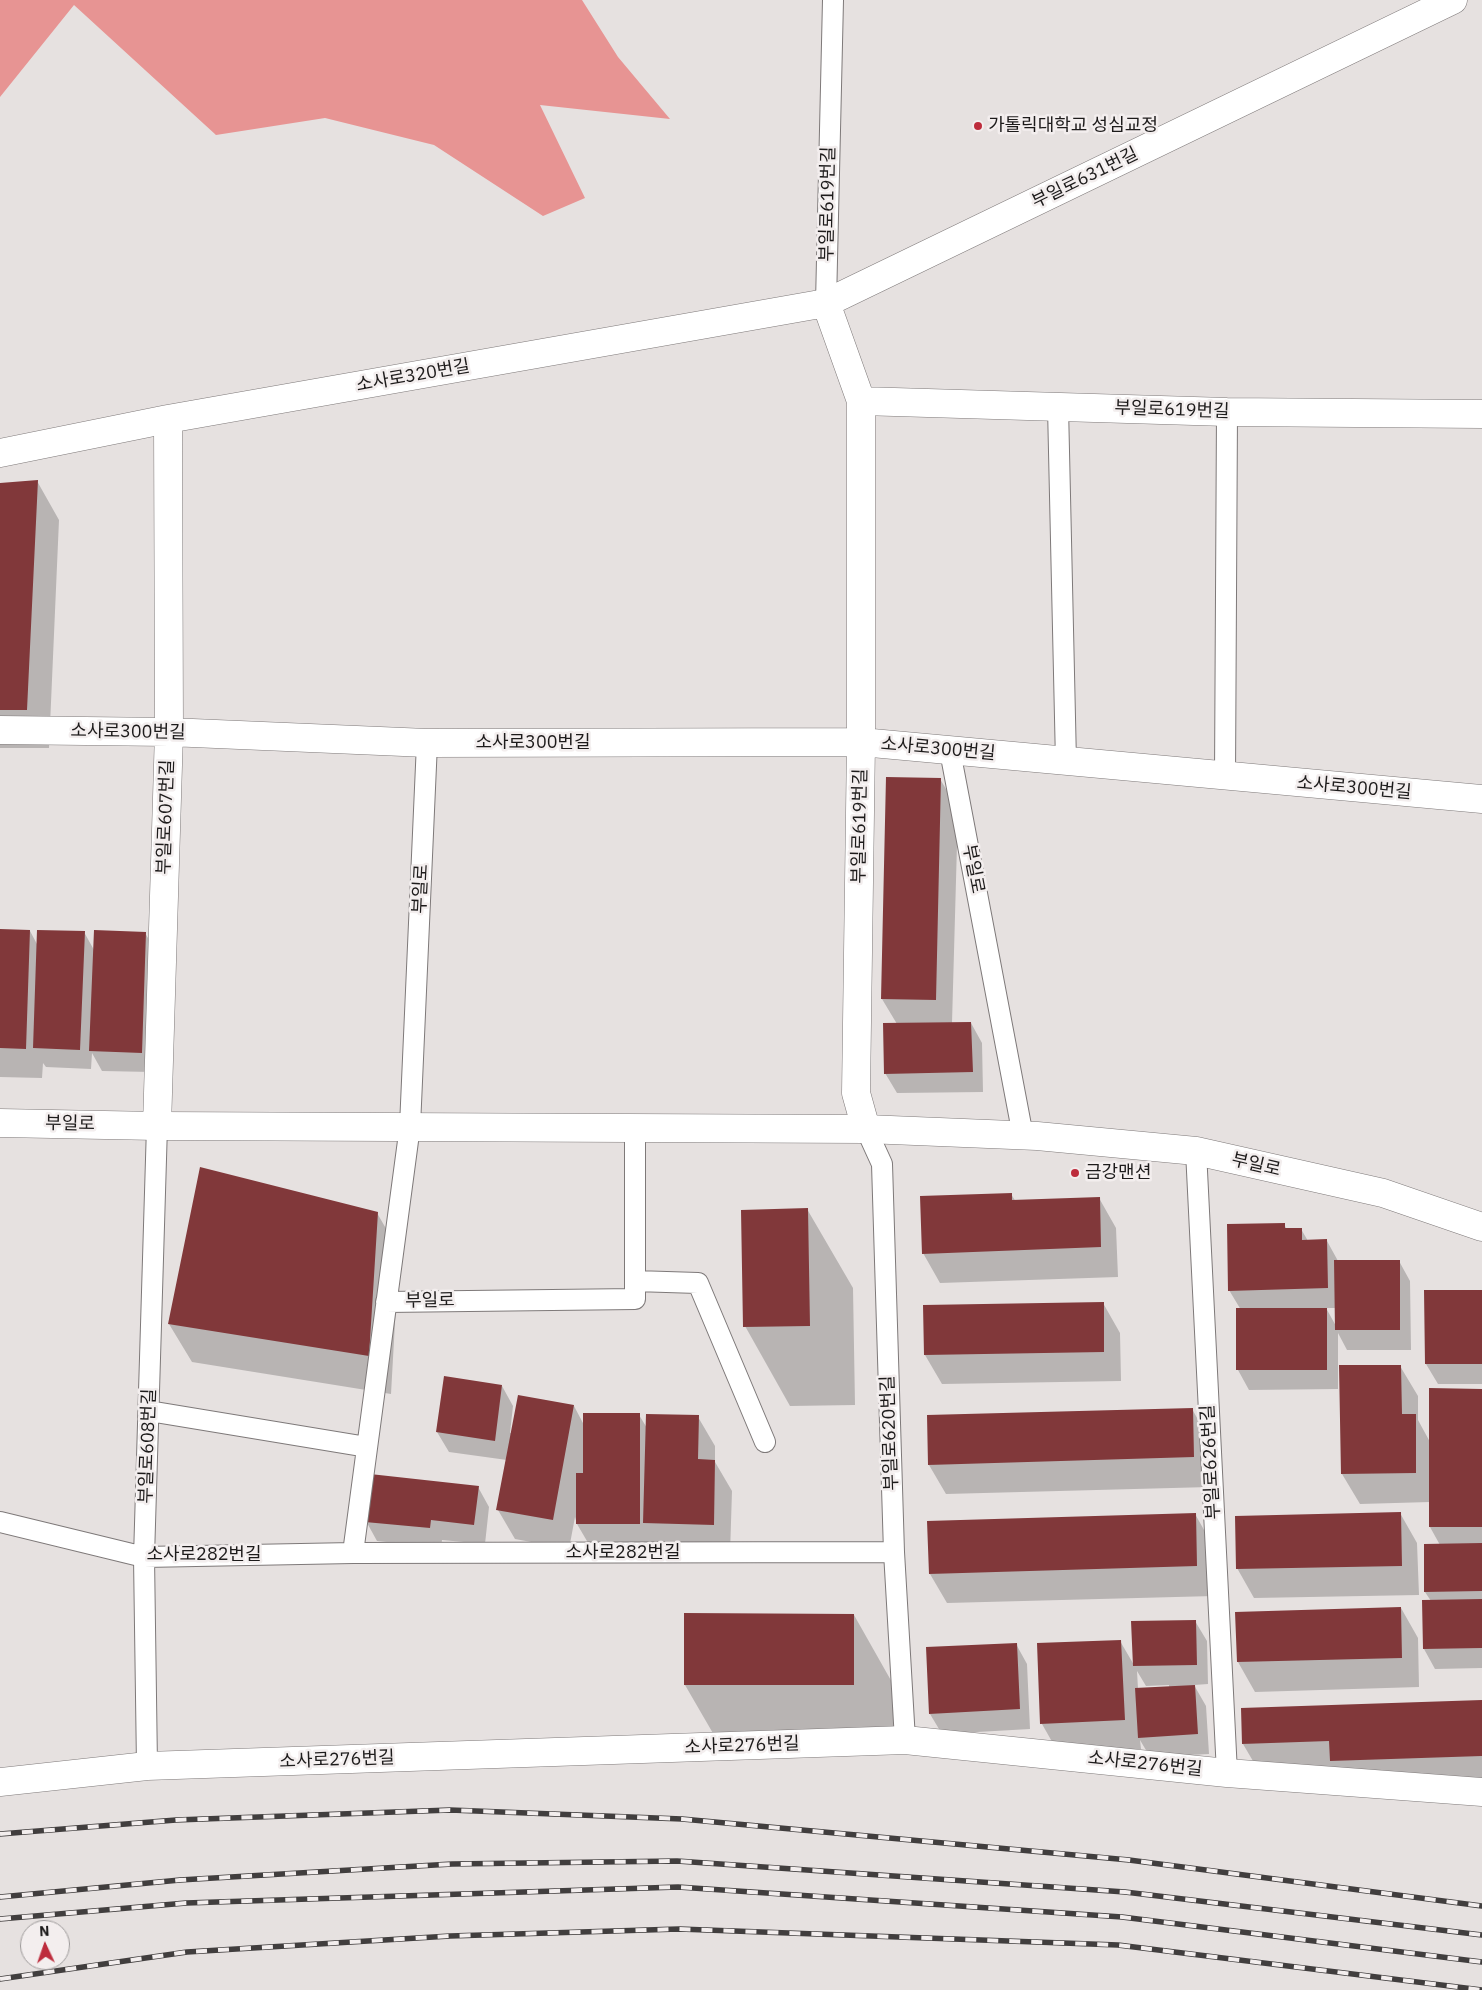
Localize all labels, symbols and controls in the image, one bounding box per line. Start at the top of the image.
place label: 가톨릭대학교 성심교정 [988,115,1158,137]
marker: 가톨릭대학교 성심교정 [972,120,984,132]
street label: 부일로631번길 [1028,143,1142,213]
street label: 부일로619번길 [816,146,840,262]
street label: 소사로320번길 [354,355,472,397]
street label: 부일로619번길 [1114,397,1230,423]
street label: 소사로300번길 [70,720,186,744]
street label: 소사로300번길 [475,732,591,754]
street label: 소사로300번길 [880,733,996,765]
street label: 부일로607번길 [153,759,179,875]
street label: 부일로619번길 [848,768,872,884]
street label: 소사로300번길 [1296,772,1412,804]
street label: 부일로 [958,843,988,895]
street label: 부일로 [409,864,433,914]
street label: 부일로 [45,1113,95,1135]
street label: 부일로 [1229,1149,1283,1181]
place label: 금강맨션 [1085,1162,1151,1184]
marker: 금강맨션 [1069,1167,1081,1179]
street label: 부일로 [405,1290,455,1312]
street label: 부일로620번길 [877,1375,903,1491]
street label: 부일로608번길 [135,1388,161,1504]
street label: 부일로626번길 [1197,1404,1225,1520]
street label: 소사로282번길 [565,1542,681,1564]
street label: 소사로282번길 [146,1544,262,1566]
street label: 소사로276번길 [684,1733,800,1759]
street label: 소사로276번길 [279,1747,395,1773]
street label: 소사로276번길 [1087,1747,1203,1781]
north arrow [20,1920,70,1970]
text: N [39,1922,50,1940]

